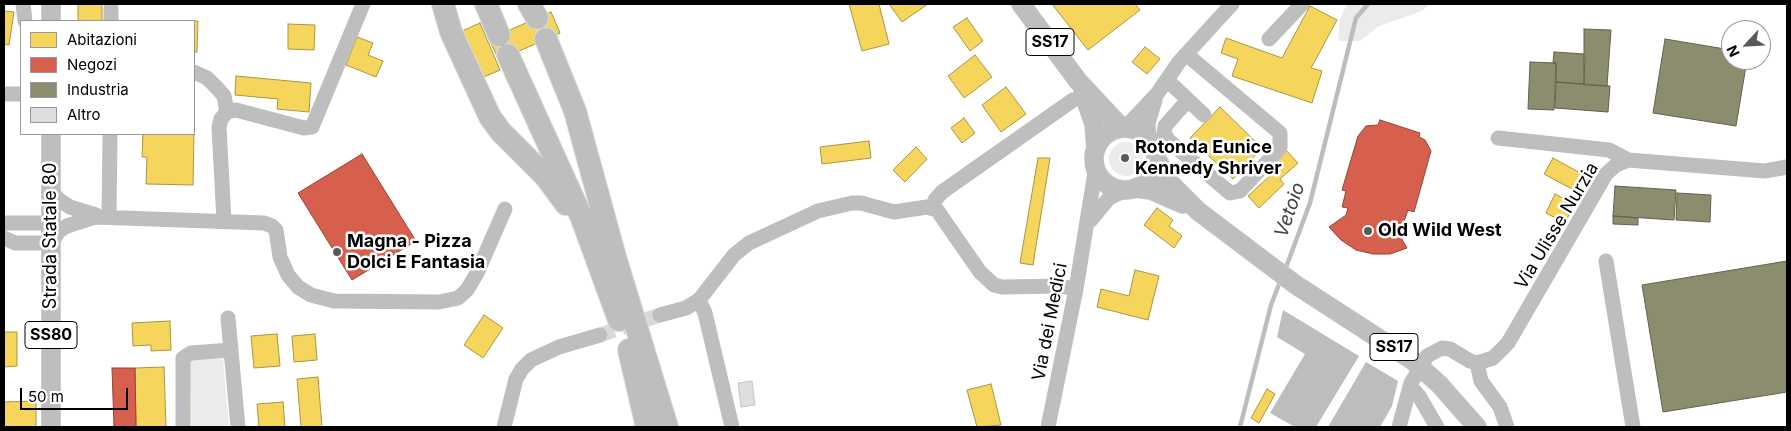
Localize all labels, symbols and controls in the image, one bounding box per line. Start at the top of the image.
legend [20,20,195,135]
north arrow [1721,20,1771,70]
road number: SS17 [1026,28,1074,56]
text: Abitazioni [67,30,137,49]
text: N [1723,43,1743,60]
text: Negozi [67,55,117,74]
text: Industria [67,80,129,99]
text: Altro [67,105,101,124]
place label: Rotonda Eunice Kennedy Shriver [1135,137,1282,180]
marker: Rotonda Eunice Kennedy Shriver [1119,152,1131,164]
street label: Via Ulisse Nurzia [1511,159,1603,293]
street label: Strada Statale 80 [40,163,62,309]
water label: Vetoio [1270,180,1310,240]
place label: Old Wild West [1378,220,1502,242]
marker: Old Wild West [1362,225,1374,237]
place label: Magna - Pizza Dolci E Fantasia [347,231,485,274]
marker: Magna - Pizza Dolci E Fantasia [331,246,343,258]
street label: Via dei Medici [1028,261,1072,383]
road number: SS80 [25,322,77,348]
road number: SS17 [1370,334,1418,361]
scale bar [22,378,130,410]
text: 50 m [28,387,64,406]

